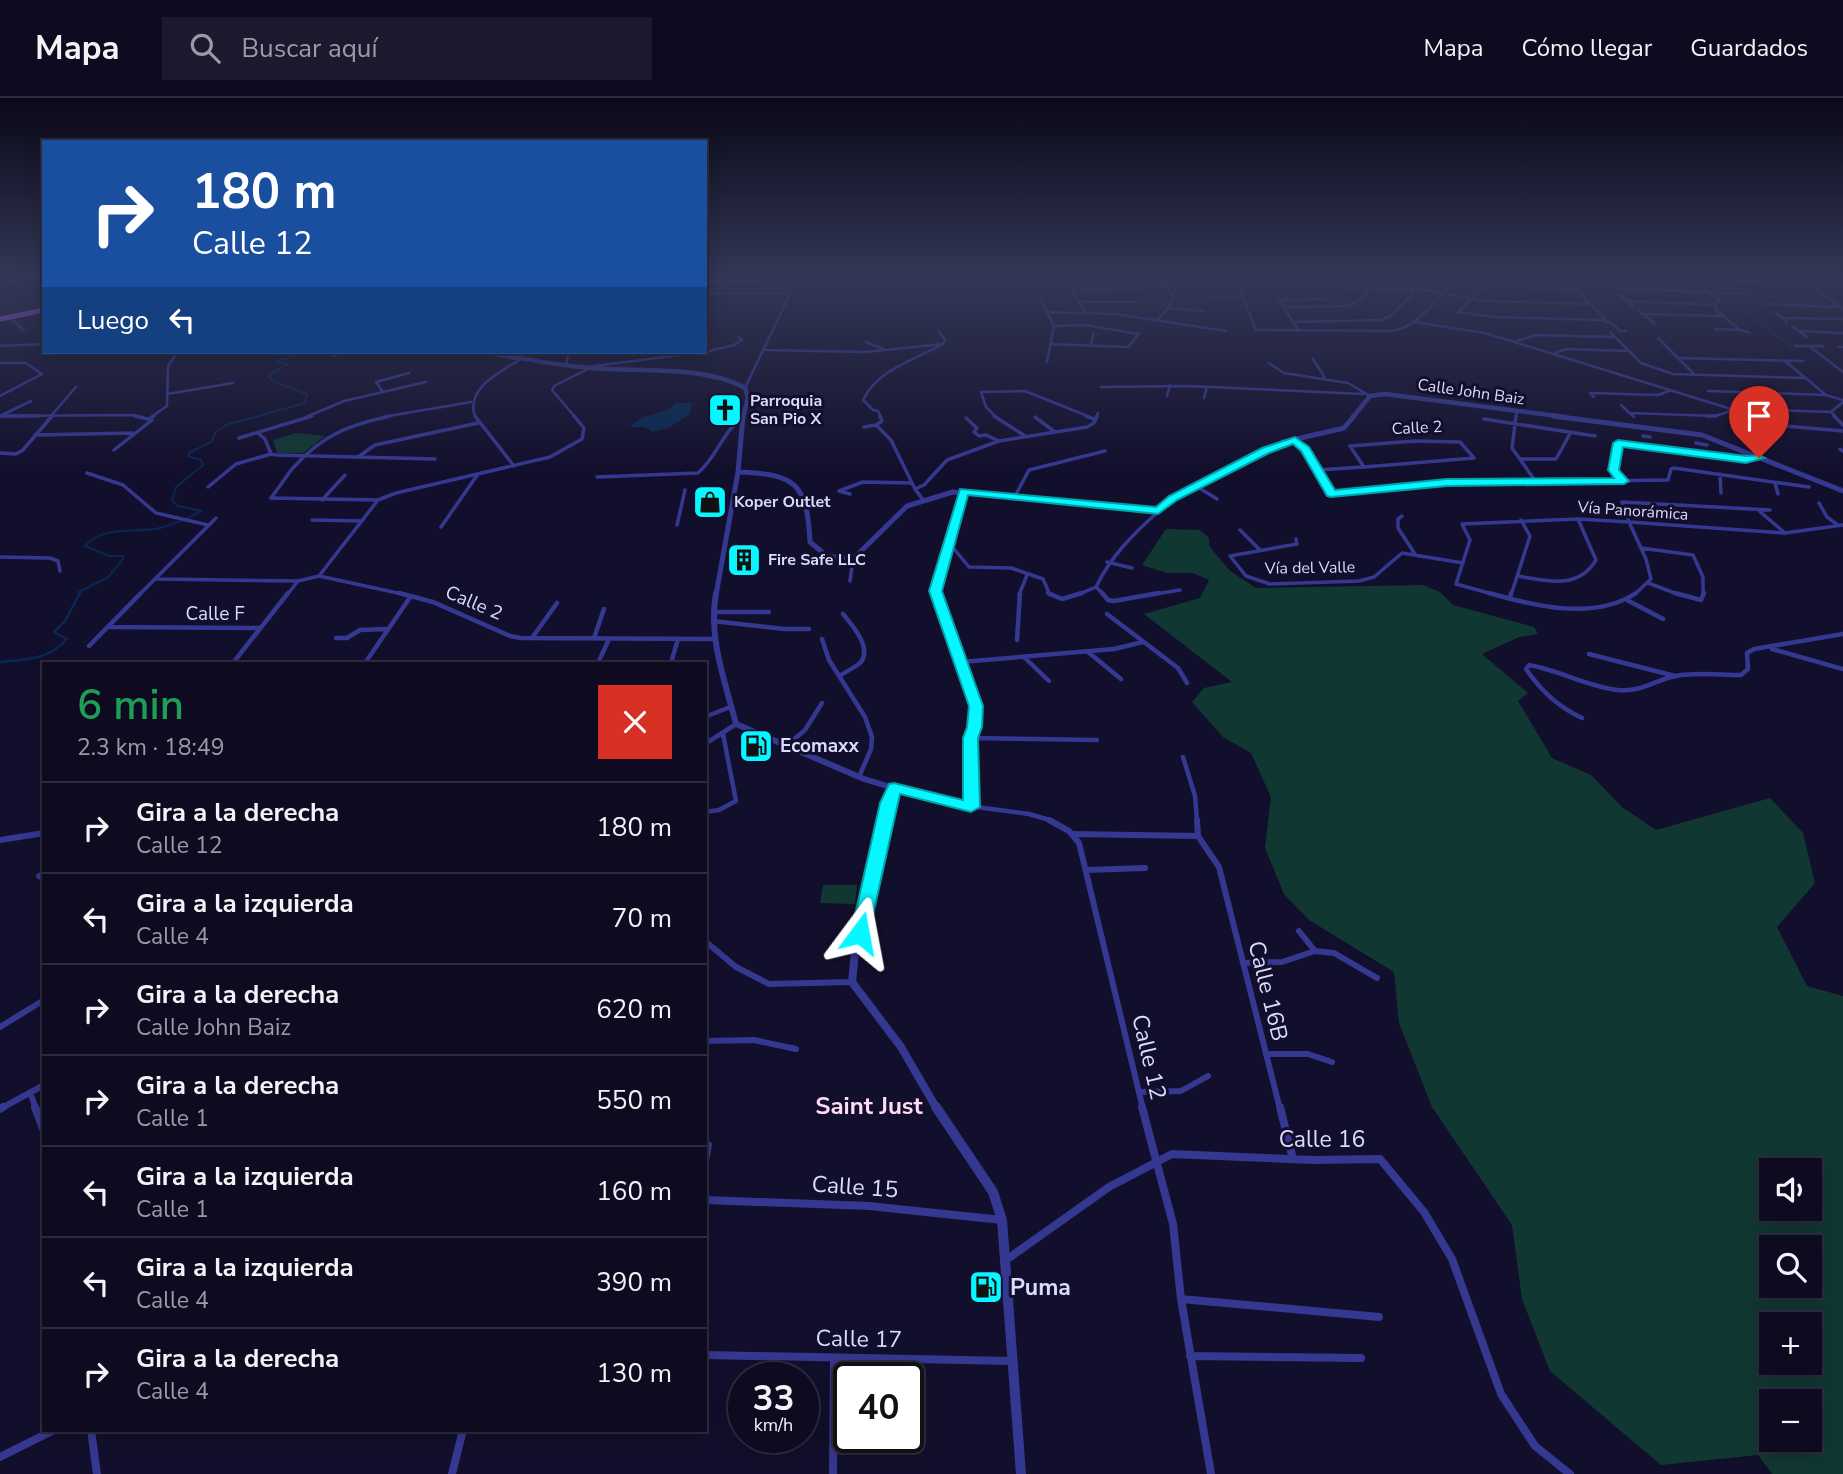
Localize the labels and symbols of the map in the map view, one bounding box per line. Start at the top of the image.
street label: Calle John Baiz [1416,374,1526,410]
pin [1729,386,1789,458]
place label: Parroquia San Pio X [750,390,822,430]
church icon: Parroquia San Pio X [706,391,744,429]
street label: Calle 2 [1391,416,1443,440]
shop icon: Koper Outlet [691,483,729,521]
place label: Koper Outlet [734,491,831,513]
street label: Vía Panorámica [1576,496,1689,526]
building icon: Fire Safe LLC [725,541,763,579]
place label: Fire Safe LLC [768,549,866,571]
street label: Vía del Valle [1264,556,1355,580]
street label: Calle 2 [441,579,507,627]
street label: Calle F [185,601,245,627]
fuel station icon: Ecomaxx [737,727,775,765]
place label: Ecomaxx [780,733,859,759]
position arrow [823,896,897,970]
street label: Calle 16B [1241,938,1295,1044]
street label: Calle 12 [1124,1011,1174,1103]
district label: Saint Just [815,1090,923,1122]
street label: Calle 16 [1279,1124,1365,1155]
street label: Calle 15 [811,1169,899,1205]
fuel station icon: Puma [967,1268,1005,1306]
place label: Puma [1010,1272,1071,1303]
street label: Calle 17 [815,1323,903,1355]
speed limit sign: 40 [833,1362,924,1453]

